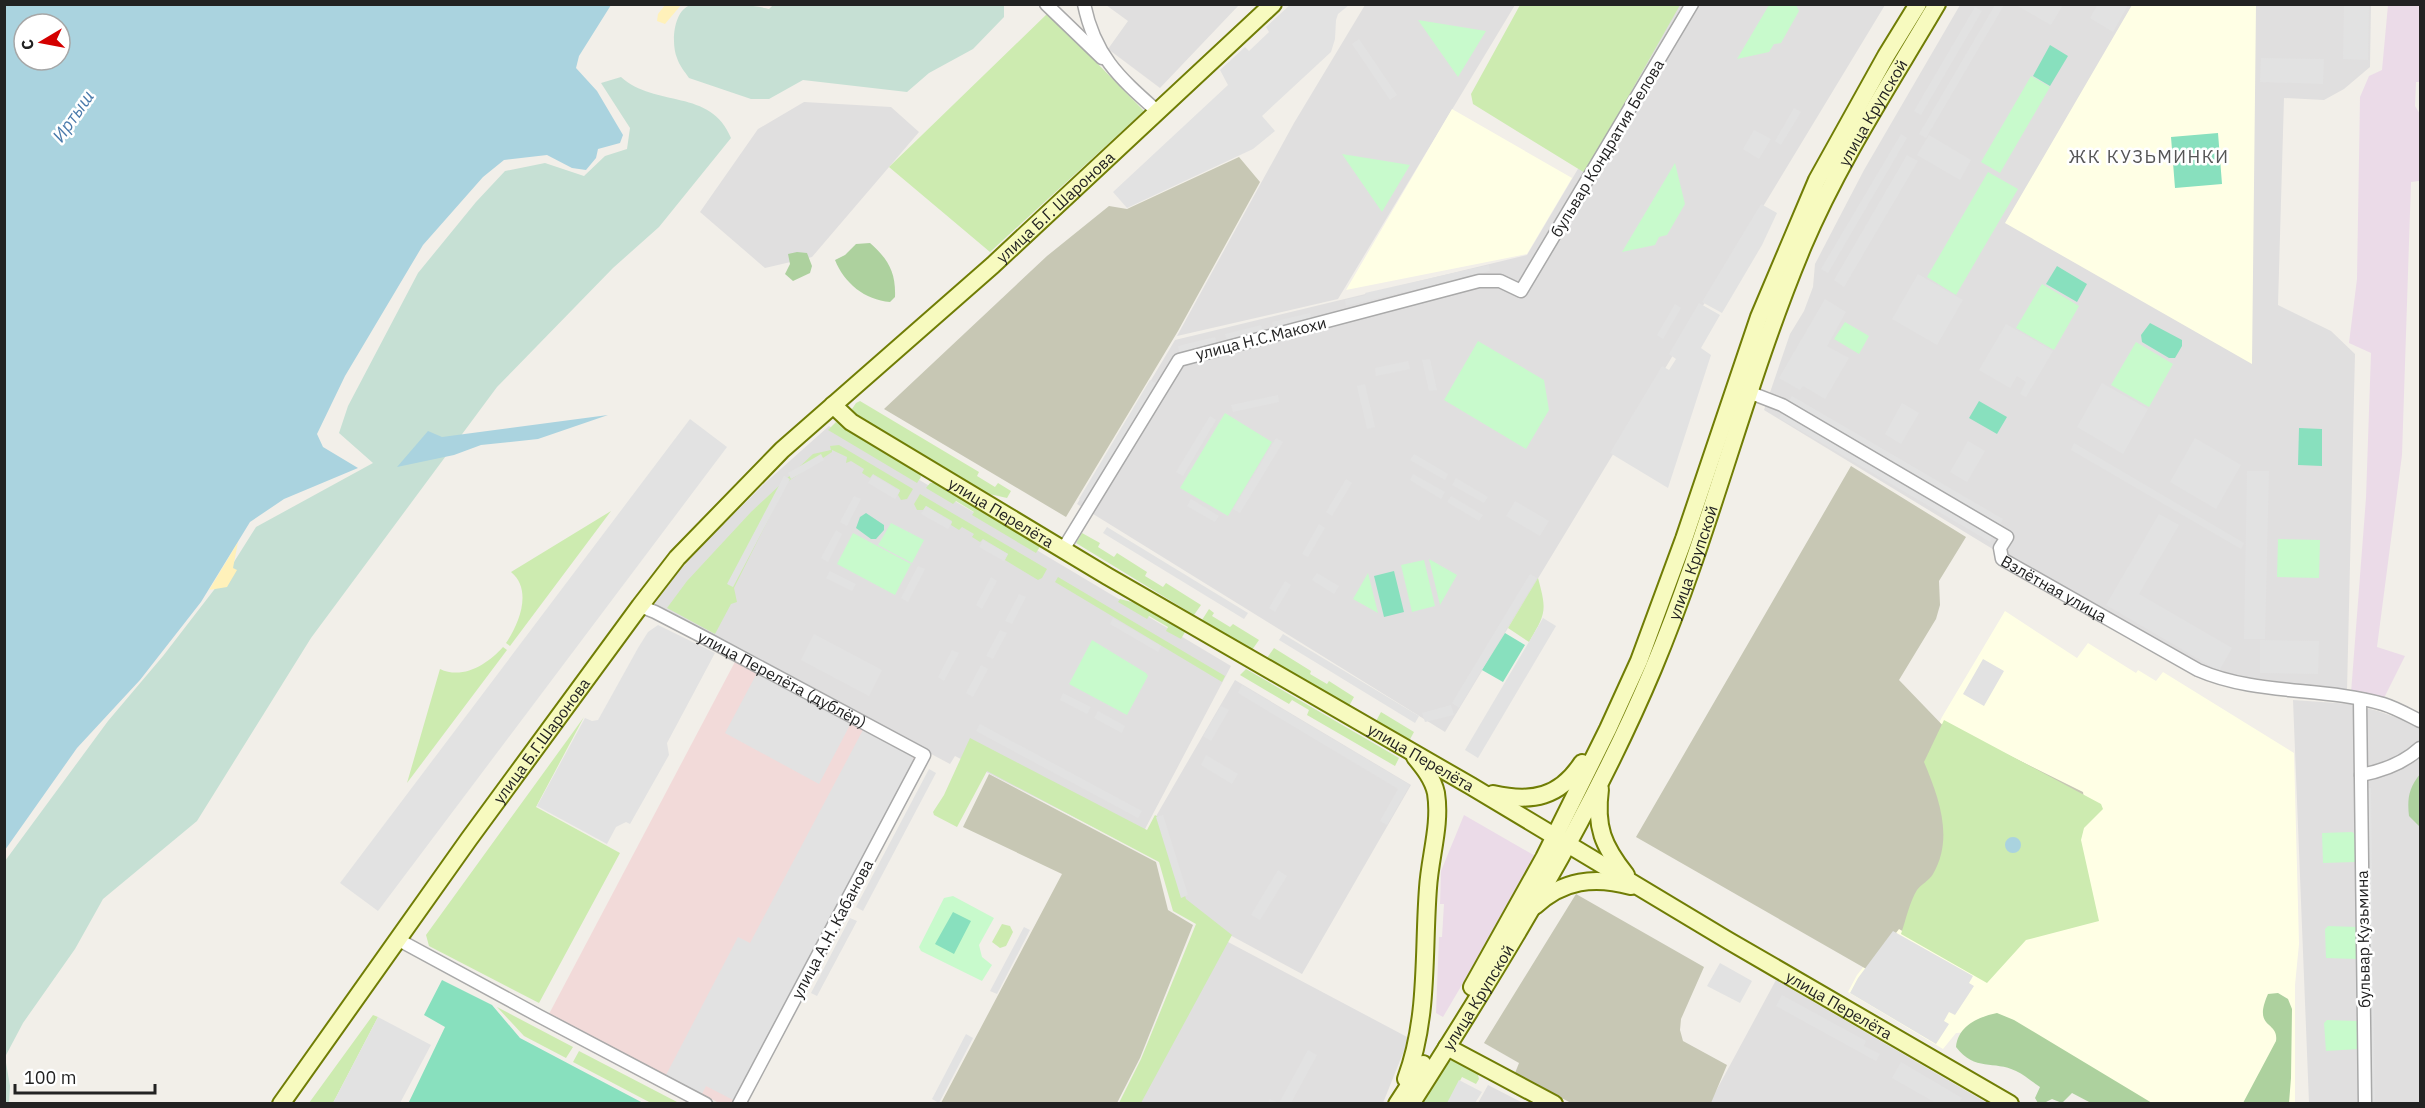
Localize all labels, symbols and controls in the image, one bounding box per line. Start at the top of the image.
north arrow [12,12,72,72]
text: С [16,38,38,51]
street label: бульвар Кондратия Белова [1546,55,1668,240]
street label: улица Крупской [1834,56,1912,169]
water label: Иртыш [47,86,99,146]
district label: ЖК КУЗЬМИНКИ [2069,145,2229,168]
street label: улица Б.Г. Шаронова [992,147,1119,267]
street label: улица Н.С.Макохи [1194,312,1328,364]
street label: улица Перелёта [945,473,1058,552]
street label: улица Крупской [1663,503,1722,623]
street label: Взлётная улица [1998,551,2111,626]
street label: улица Перелёта (дублёр) [695,626,870,732]
street label: улица Б.Г.Шаронова [489,673,594,807]
street label: улица Перелёта [1364,719,1478,796]
street label: улица А.Н. Кабанова [787,856,877,1002]
street label: бульвар Кузьмина [2352,870,2374,1008]
street label: улица Крупской [1438,941,1518,1054]
street label: улица Перелёта [1782,966,1896,1044]
scale bar [15,1057,154,1095]
text: 100 m [24,1066,76,1089]

